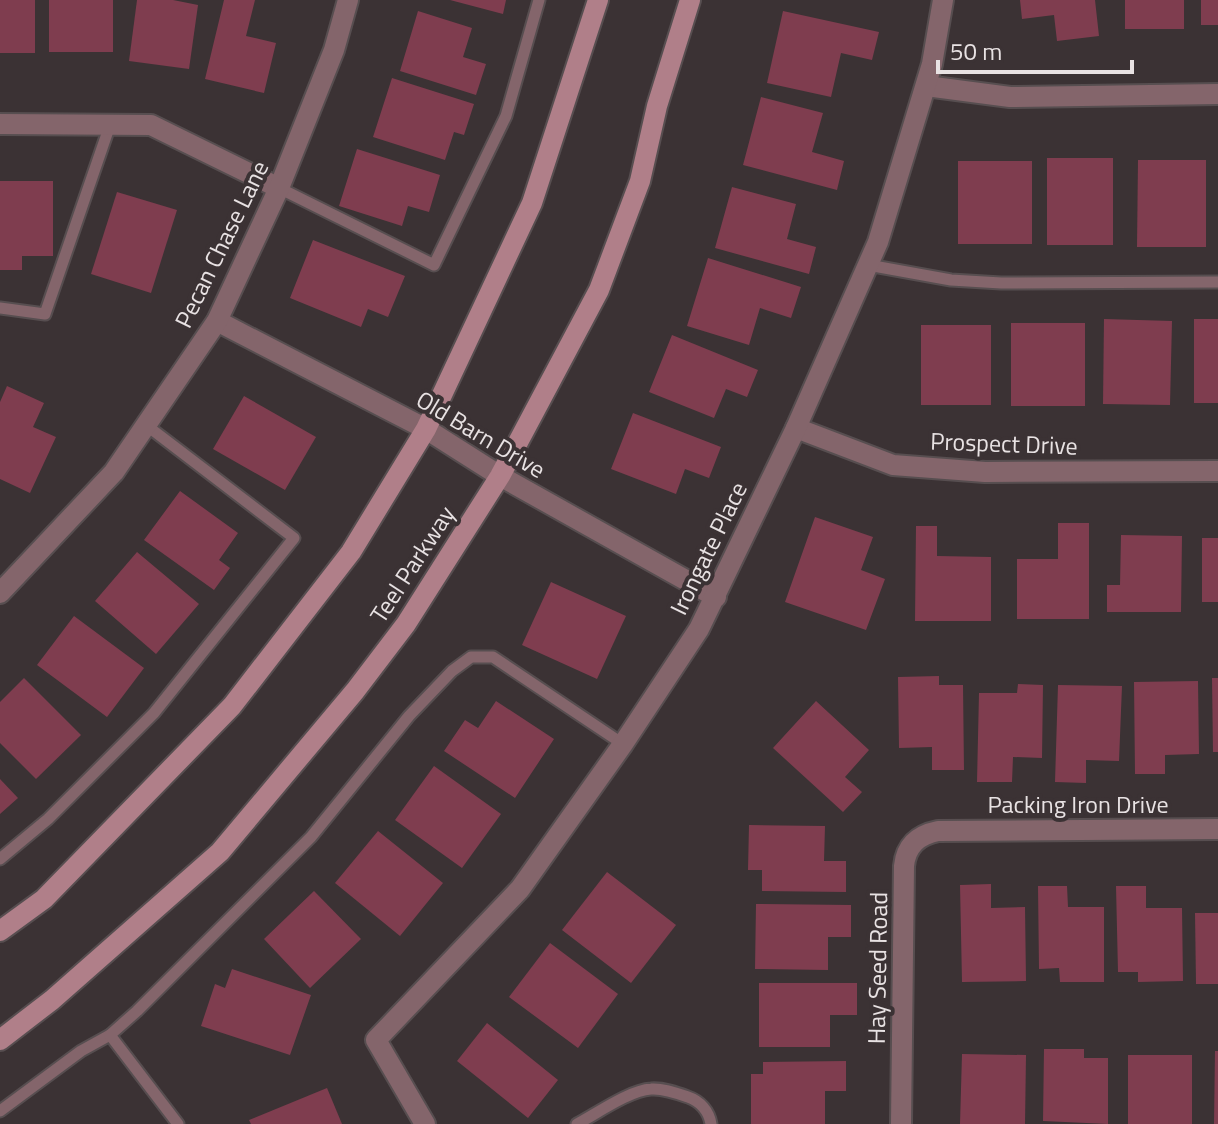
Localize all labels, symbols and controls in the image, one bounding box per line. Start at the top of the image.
scale bar [938,24,1132,74]
text: 50 m [950,33,1002,69]
street label: Pecan Chase Lane [165,154,277,334]
street label: Old Barn Drive [410,381,552,487]
street label: Prospect Drive [930,422,1078,464]
street label: Irongate Place [660,475,756,621]
street label: Teel Parkway [361,498,464,630]
street label: Packing Iron Drive [987,786,1169,822]
street label: Hay Seed Road [858,892,896,1044]

